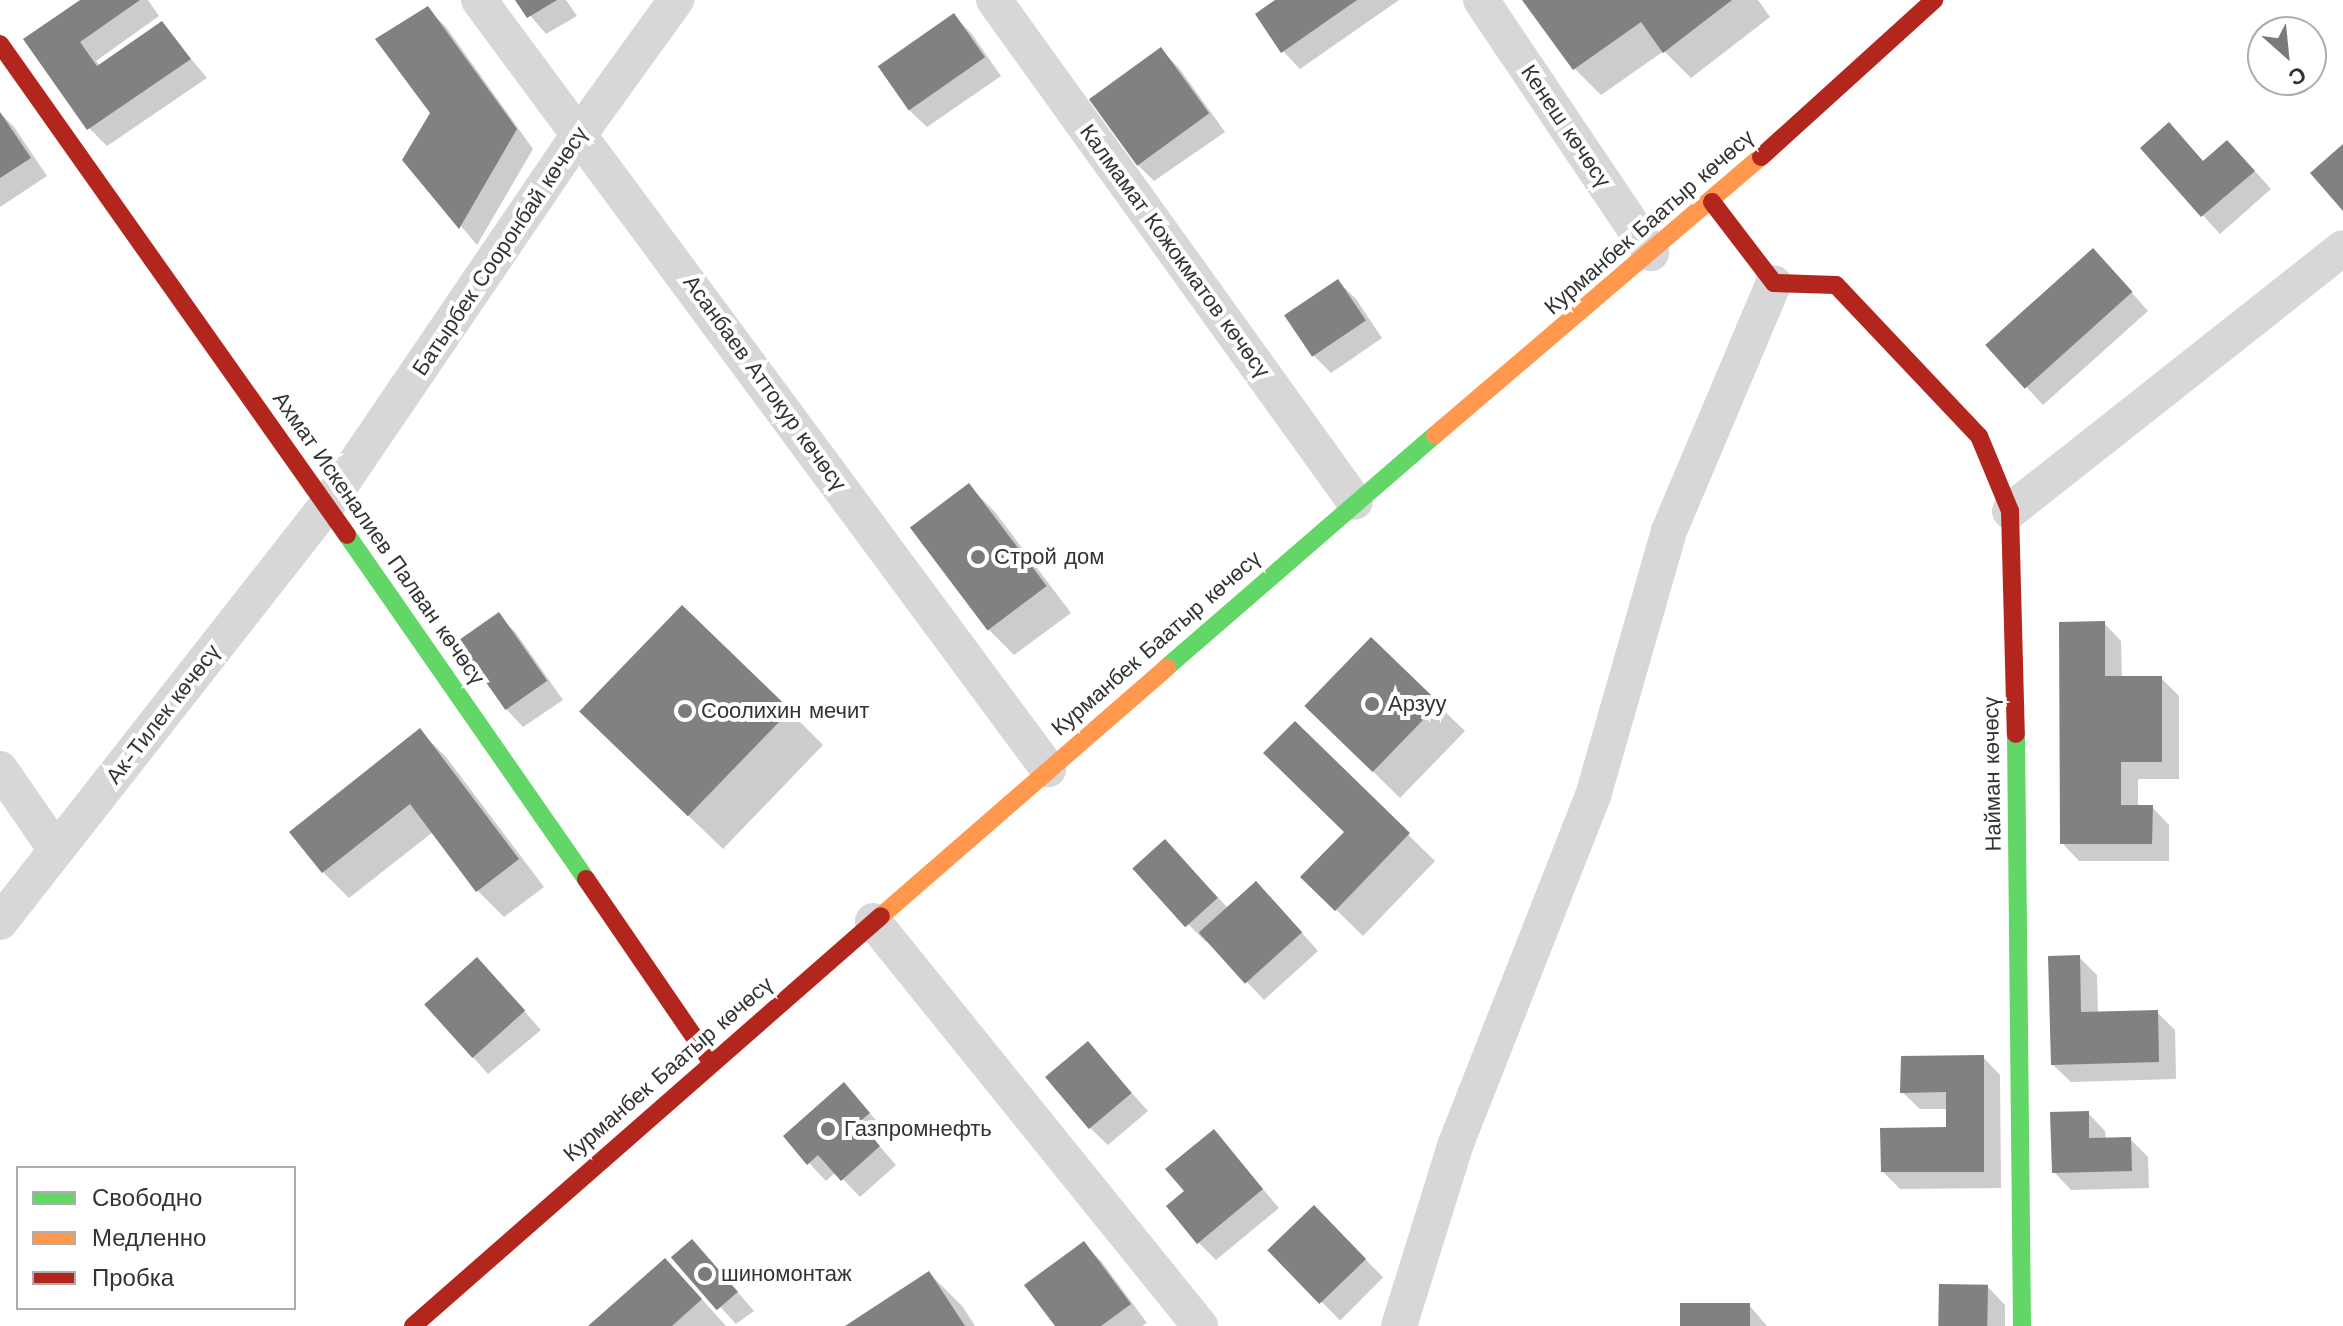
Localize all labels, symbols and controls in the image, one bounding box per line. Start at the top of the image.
north arrow [2247,16,2327,96]
street label: Кенеш көчөсү [1515,60,1617,192]
text: С [2284,61,2310,91]
street label: Калмамат Кожокматов көчөсү [1074,119,1276,383]
street label: Батырбек Сооронбай көчөсү [407,121,593,381]
street label: Курманбек Баатыр көчөсү [1539,124,1759,320]
street label: Асанбаев Аттокур көчөсү [678,270,852,496]
street label: Ахмат Искеналиев Палван көчөсү [267,386,491,690]
place label: Строй дом [994,544,1104,570]
street label: Курманбек Баатыр көчөсү [1046,545,1266,741]
marker: Строй дом [969,548,987,566]
street label: Ак-Тилек көчөсү [100,639,226,789]
place label: Арзуу [1388,691,1447,717]
marker: Арзуу [1363,695,1381,713]
street label: Найман көчөсү [1977,696,2007,852]
place label: Соолихин мечит [701,698,869,724]
marker: Соолихин мечит [676,702,694,720]
street label: Курманбек Баатыр көчөсү [558,971,778,1167]
place label: Газпромнефть [844,1116,992,1142]
marker: Газпромнефть [819,1120,837,1138]
legend [16,1166,296,1310]
text: Свободно [92,1184,202,1212]
text: Медленно [92,1224,206,1252]
place label: шиномонтаж [721,1261,852,1287]
text: Пробка [92,1264,174,1292]
marker: шиномонтаж [696,1265,714,1283]

